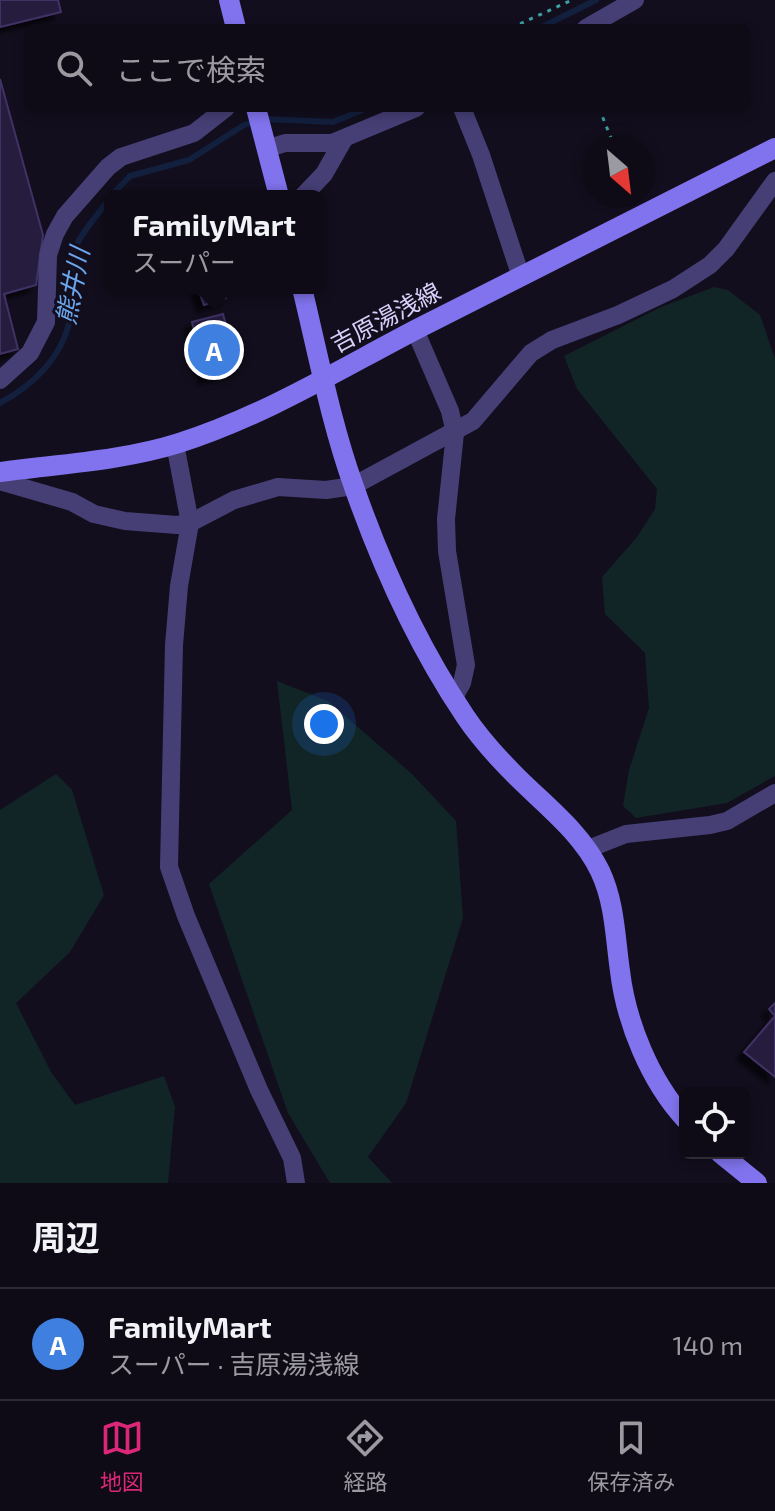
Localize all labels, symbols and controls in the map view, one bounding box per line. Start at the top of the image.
search box [24,24,751,112]
icon: search [52,46,96,90]
text: ここで検索 [116,51,266,87]
north arrow [583,136,655,208]
popup [104,190,324,294]
text: FamilyMart [132,206,296,242]
water label: 熊井川 [49,242,95,327]
text: スーパー [132,246,236,277]
street label: 吉原湯浅線 [326,276,445,358]
pin: A [188,320,240,380]
your location [304,704,344,744]
map controls [679,1087,751,1159]
button: locate [679,1087,751,1159]
text: 周辺 [32,1216,100,1257]
text: FamilyMart [108,1308,272,1344]
text: A [50,1329,66,1360]
text: 140 m [672,1329,743,1360]
text: スーパー · 吉原湯浅線 [108,1348,359,1379]
tab: 地図 [100,1416,144,1496]
tab: 経路 [343,1416,387,1496]
tab: 保存済み [587,1416,675,1496]

